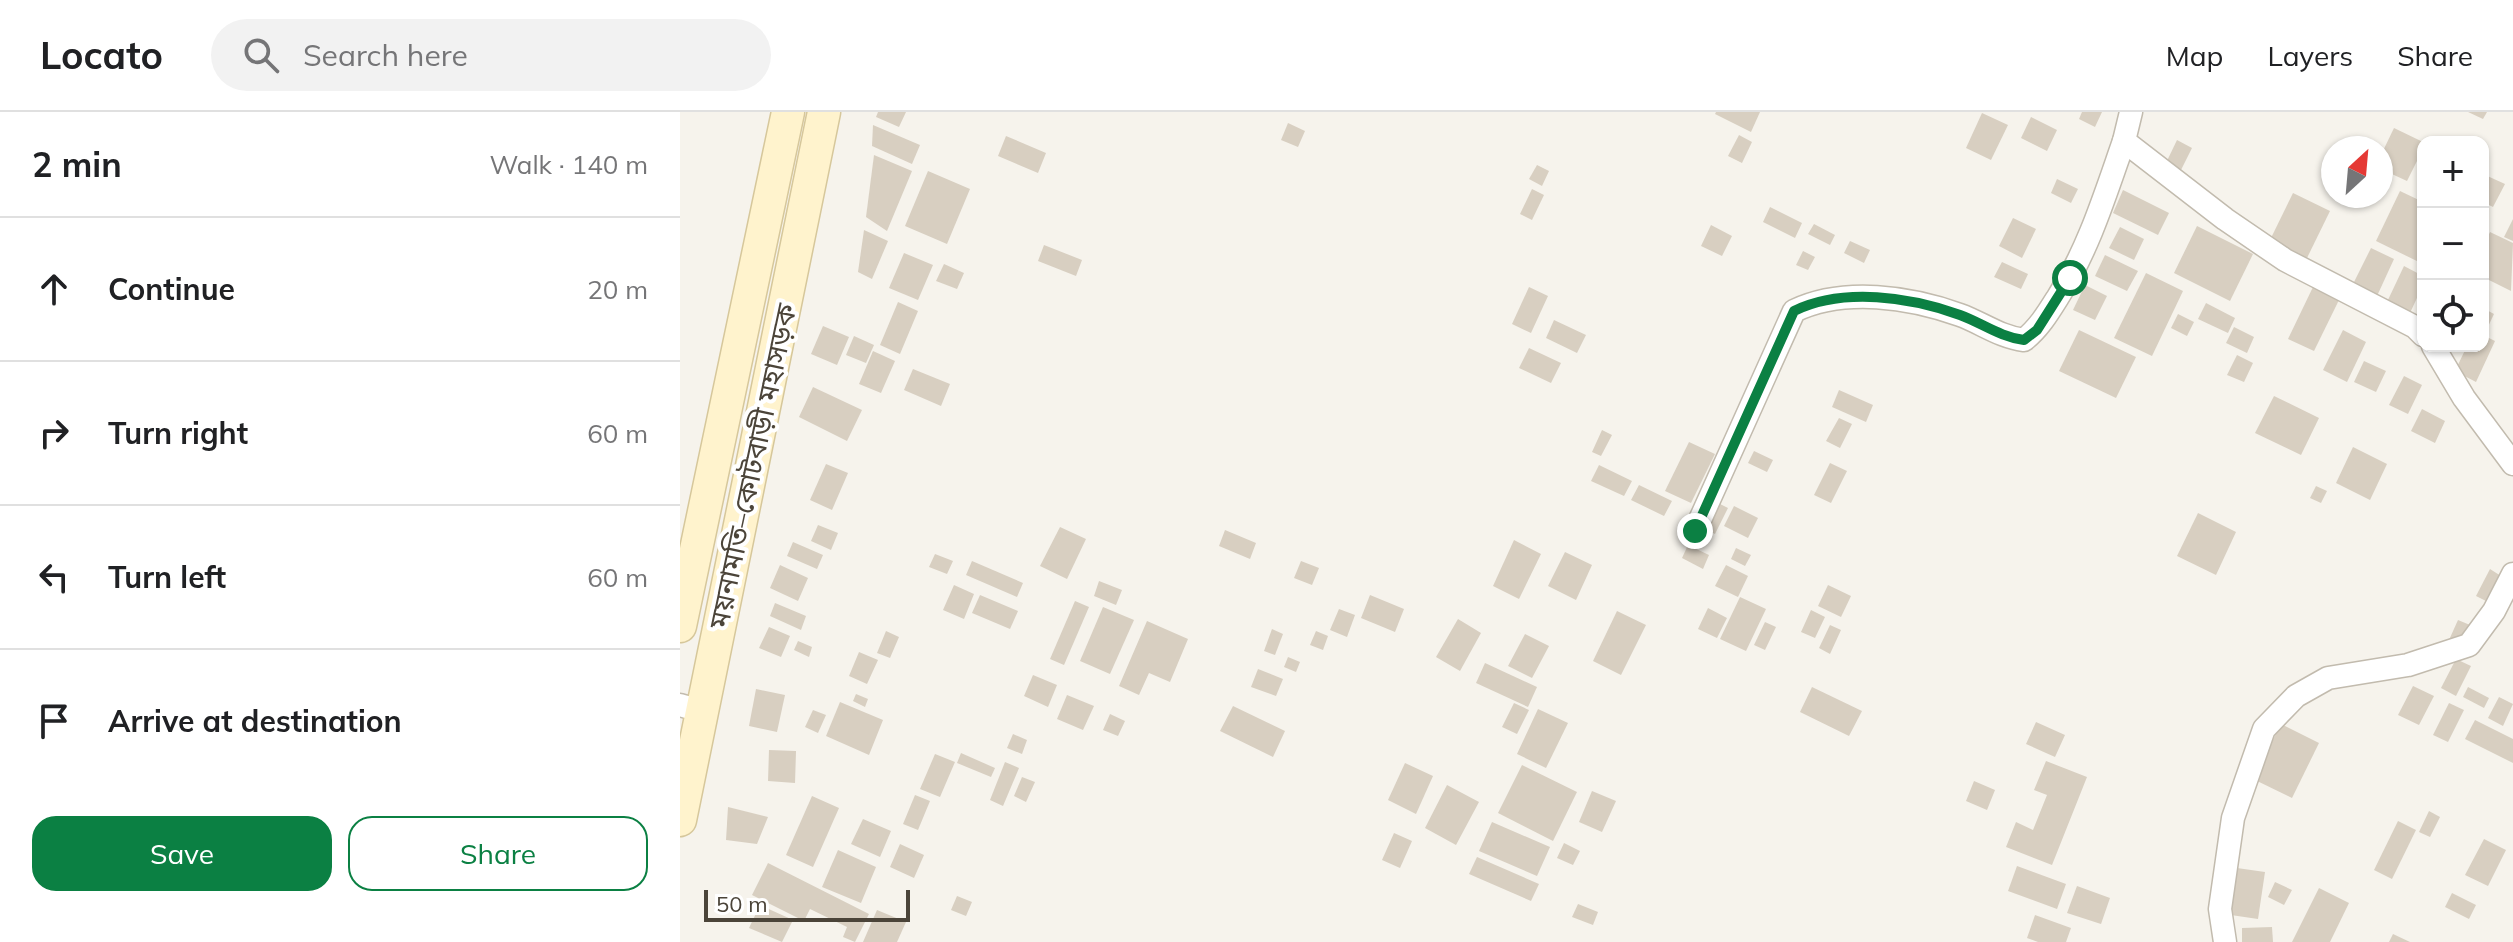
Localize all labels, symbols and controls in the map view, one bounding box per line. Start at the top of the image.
search box [211,19,771,91]
text: Locato [40,31,163,79]
icon: search [239,33,283,77]
text: Search here [303,36,468,74]
text: Map [2166,38,2223,73]
text: Layers [2267,38,2353,73]
text: Share [2397,38,2473,73]
north arrow [2321,136,2393,208]
map controls [2417,136,2489,352]
button: + [2417,136,2489,208]
text: 2 min [32,143,122,186]
text: Walk · 140 m [489,148,648,181]
button: − [2417,208,2489,280]
route start [2052,260,2088,296]
icon: ahead [32,267,76,311]
text: Continue [108,270,235,308]
text: 20 m [587,273,648,306]
button: locate [2417,280,2489,352]
street label: ময়নামতি–কোটবাড়ী মহাসড়ক [700,300,804,633]
icon: right [32,411,76,455]
text: Turn right [108,414,248,452]
text: 60 m [587,417,648,450]
route end [1677,513,1713,549]
icon: left [32,555,76,599]
text: Turn left [108,558,226,596]
text: 60 m [587,561,648,594]
icon: arrive [32,699,76,743]
text: Arrive at destination [108,702,402,740]
button: Save [32,816,332,891]
button: Share [348,816,648,891]
scale bar [704,886,910,922]
text: 50 m [716,890,767,918]

